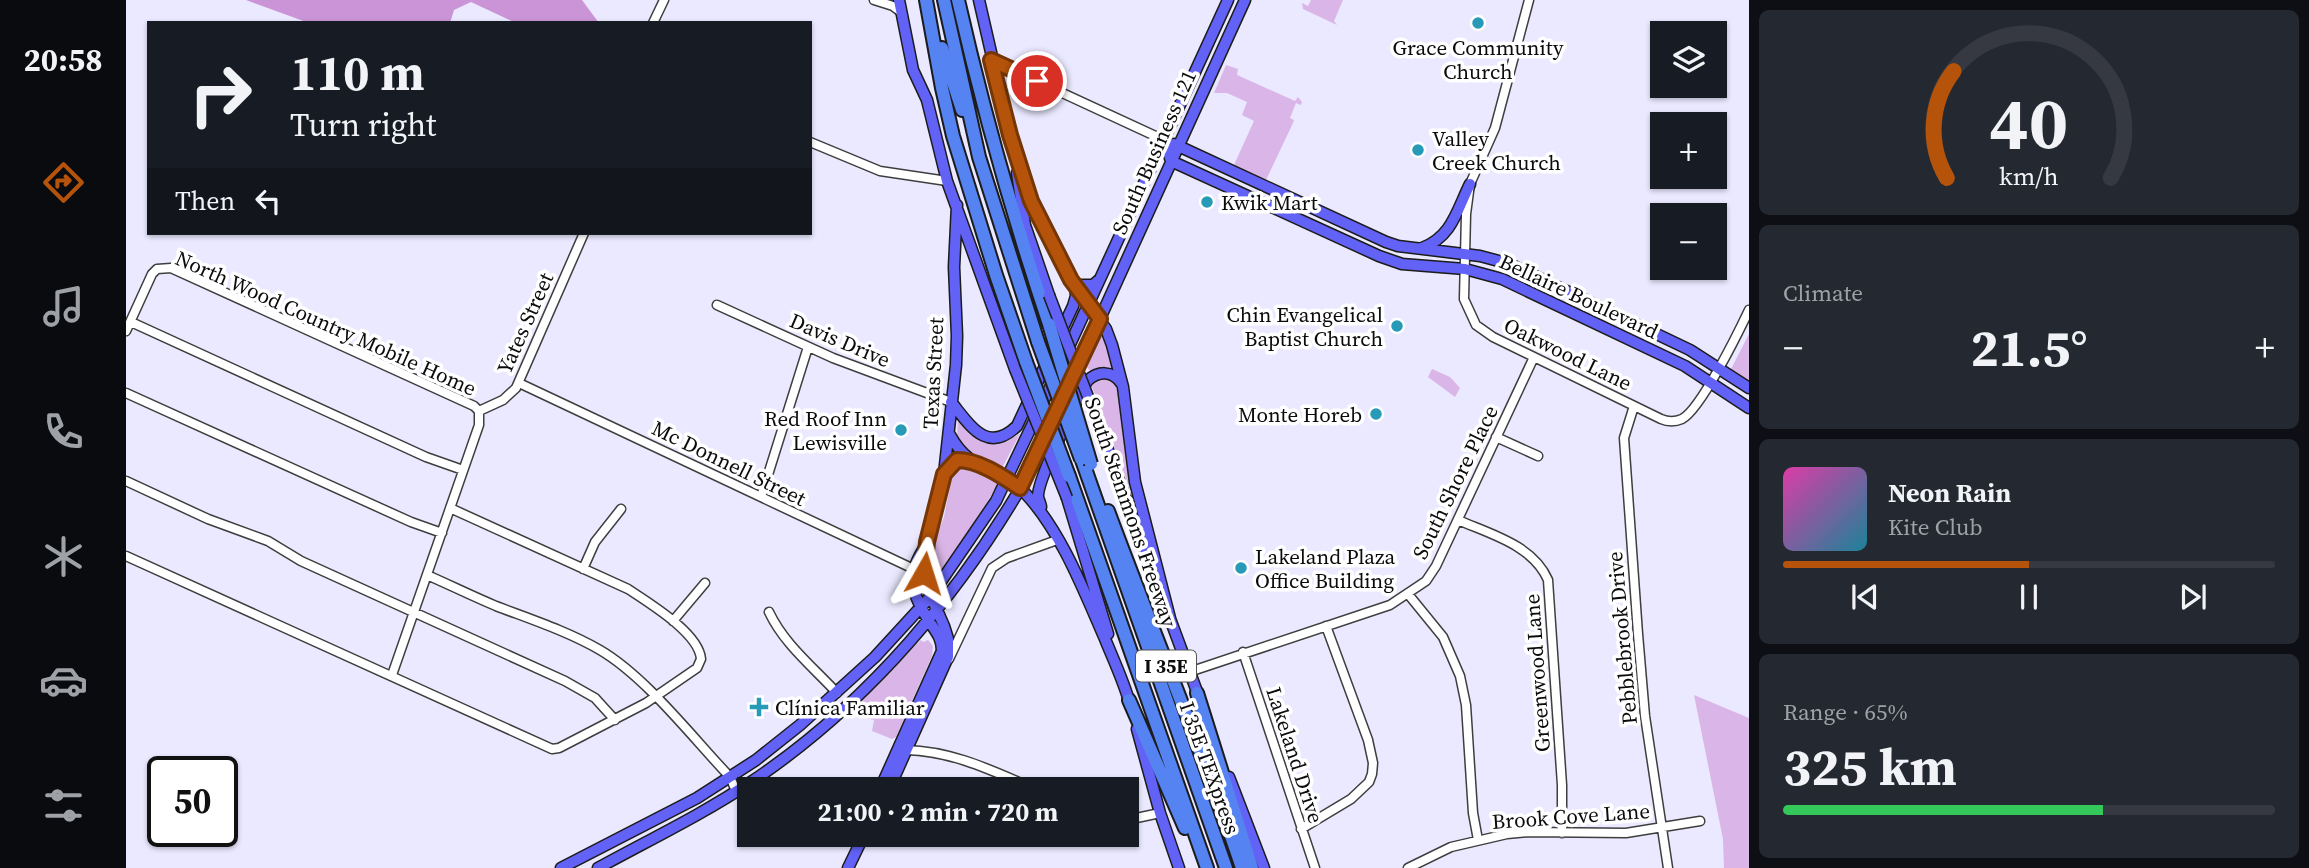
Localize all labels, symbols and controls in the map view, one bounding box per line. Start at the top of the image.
marker: Grace Community Church [1470,15,1486,31]
map controls [1650,21,1727,280]
button: layers [1650,21,1727,98]
place label: Grace Community Church [1393,33,1564,86]
text: 20:58 [24,38,102,82]
text: 110 m [290,39,425,106]
icon: right [175,49,266,140]
pin [1007,51,1067,111]
icon: arrive [1018,62,1056,100]
street label: South Business 121 [1105,65,1203,239]
text: 40 [1990,74,2068,173]
text: Turn right [290,103,436,147]
button: + [1650,112,1727,189]
place label: Valley Creek Church [1432,124,1561,177]
marker: Valley Creek Church [1410,142,1426,158]
icon: directions [39,158,88,207]
text: km/h [1999,159,2059,193]
icon: left [249,182,287,220]
text: Then [175,183,235,219]
place label: Kwik Mart [1221,188,1318,217]
marker: Kwik Mart [1199,194,1215,210]
button: − [1650,203,1727,280]
street label: North Wood Country Mobile Home [171,243,481,403]
street label: Bellaire Boulevard [1495,246,1663,346]
street label: Yates Street [490,268,560,378]
text: Climate [1783,277,1863,309]
icon: music [39,282,88,331]
place label: Chin Evangelical Baptist Church [1227,300,1383,353]
street label: Davis Drive [785,306,895,374]
street label: Oakwood Lane [1499,310,1637,398]
text: 21.5° [1970,312,2088,383]
street label: Texas Street [916,316,950,430]
marker: Chin Evangelical Baptist Church [1389,318,1405,334]
text: − [1783,322,1803,374]
text: + [2255,322,2275,374]
street label: South Stemmons Freeway [1078,393,1184,631]
place label: Monte Horeb [1238,400,1362,429]
street label: South Shore Place [1405,400,1505,564]
place label: Red Roof Inn Lewisville [764,404,887,457]
marker: Monte Horeb [1368,406,1384,422]
icon: phone [39,407,88,456]
street label: Mc Donnell Street [647,413,811,513]
marker: Red Roof Inn Lewisville [893,422,909,438]
text: Neon Rain [1888,475,2011,511]
text: Kite Club [1888,511,1983,543]
icon: climate [39,532,88,581]
position arrow [887,536,961,610]
place label: Lakeland Plaza Office Building [1255,542,1396,595]
street label: Pebblebrook Drive [1600,550,1644,726]
marker: Lakeland Plaza Office Building [1233,560,1249,576]
icon: previous [1846,578,1884,616]
icon: pause [2010,578,2048,616]
icon: next [2174,578,2212,616]
street label: Greenwood Lane [1517,593,1557,753]
road number: I 35E [1136,650,1196,681]
icon: car [39,656,88,705]
street label: Lakeland Drive [1259,683,1331,827]
place label: Clínica Familiar [775,693,925,722]
text: Range · 65% [1783,696,1908,728]
marker: Clínica Familiar [749,697,769,717]
street label: I 35E TEXpress [1173,698,1247,838]
text: 325 km [1783,731,1957,802]
speed limit sign: 50 [147,756,238,847]
icon: filters [39,781,88,830]
text: 21:00 · 2 min · 720 m [818,794,1058,830]
street label: Brook Cove Lane [1491,796,1651,836]

